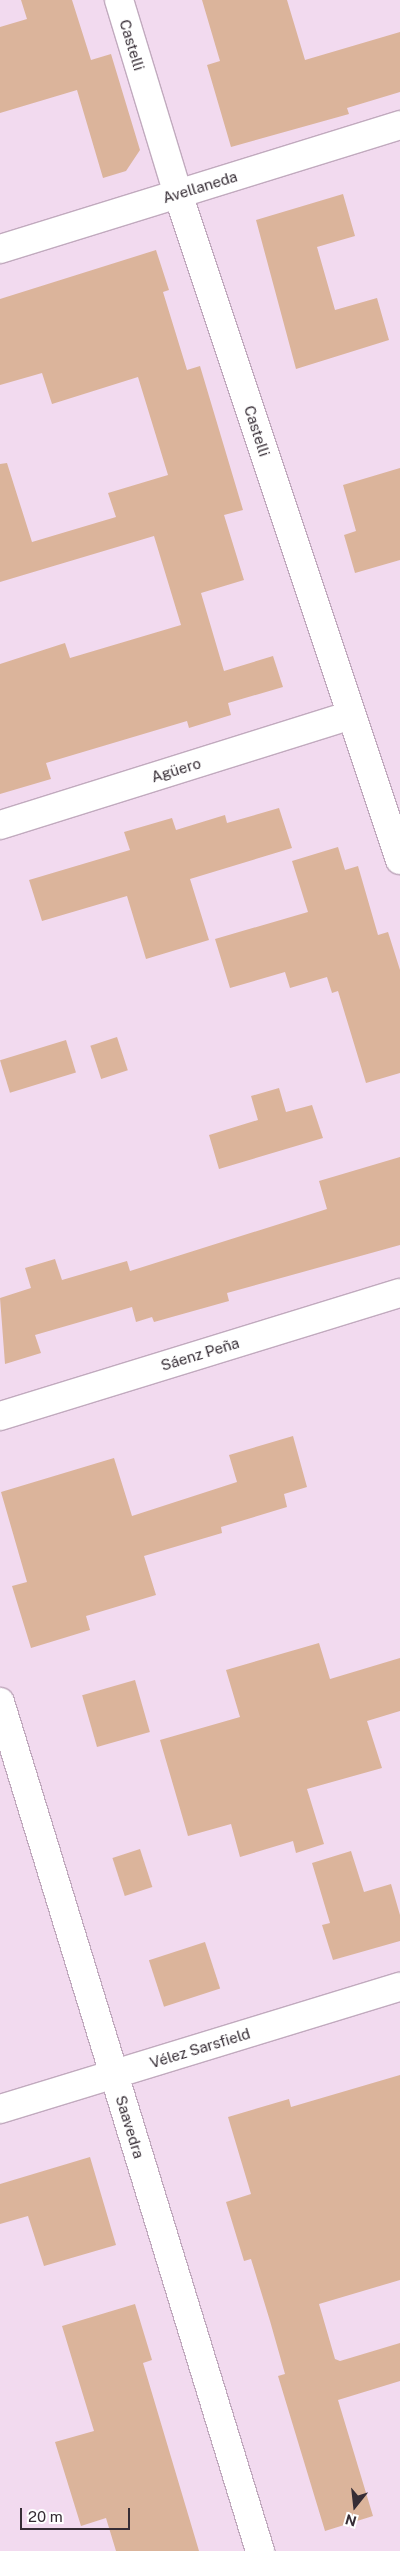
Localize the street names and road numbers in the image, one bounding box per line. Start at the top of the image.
street label: Castelli [116,17,148,73]
street label: Avellaneda [160,167,240,207]
street label: Castelli [240,403,274,459]
street label: Agüero [149,754,203,786]
street label: Sáenz Peña [159,1334,241,1374]
street label: Vélez Sarsfield [148,2024,252,2072]
street label: Saavedra [112,2093,148,2161]

